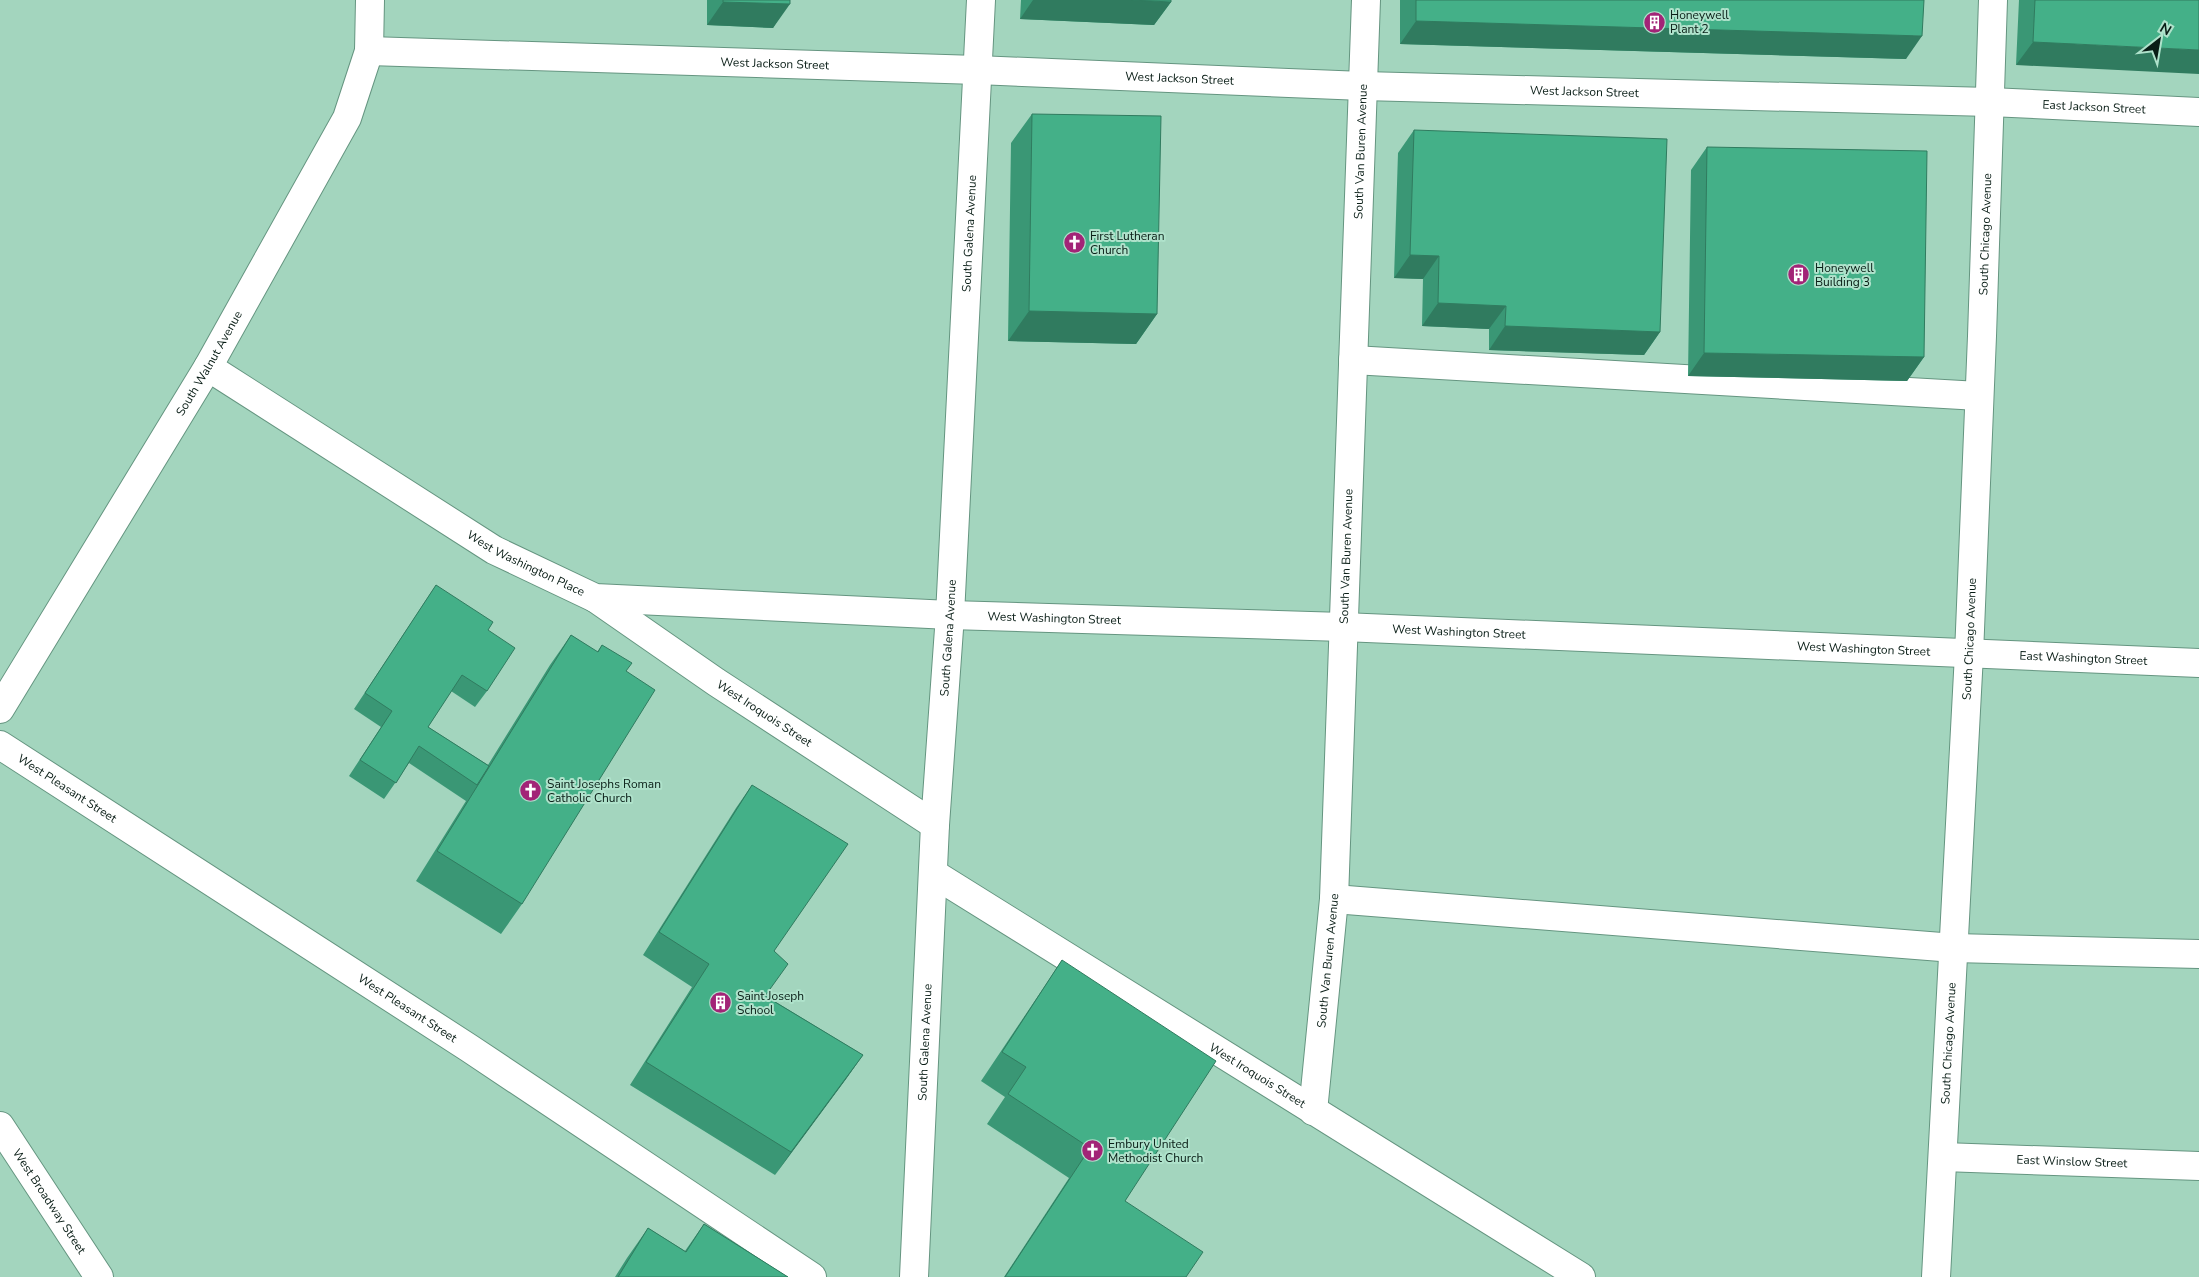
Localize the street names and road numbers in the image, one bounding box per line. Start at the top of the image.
street label: West Jackson Street [720,54,830,73]
street label: West Jackson Street [1125,68,1235,89]
street label: West Jackson Street [1530,82,1640,101]
street label: South Van Buren Avenue [1350,84,1371,219]
street label: East Jackson Street [2042,97,2147,117]
street label: South Chicago Avenue [1975,173,1995,296]
street label: South Galena Avenue [958,175,980,292]
street label: South Walnut Avenue [172,308,246,419]
street label: South Van Buren Avenue [1336,488,1357,624]
street label: West Washington Place [464,527,587,600]
street label: South Chicago Avenue [1959,577,1980,700]
street label: South Galena Avenue [936,579,960,697]
street label: West Washington Street [987,608,1122,628]
street label: West Washington Street [1392,621,1527,643]
street label: West Washington Street [1796,638,1931,660]
street label: East Washington Street [2019,647,2148,669]
street label: West Iroquois Street [714,677,816,751]
street label: West Pleasant Street [15,751,120,827]
street label: South Van Buren Avenue [1313,893,1342,1029]
street label: West Pleasant Street [355,970,461,1047]
street label: South Chicago Avenue [1937,982,1960,1105]
street label: South Galena Avenue [914,983,936,1101]
street label: West Iroquois Street [1206,1039,1309,1112]
street label: West Broadway Street [9,1146,90,1258]
street label: East Winslow Street [2016,1152,2128,1172]

